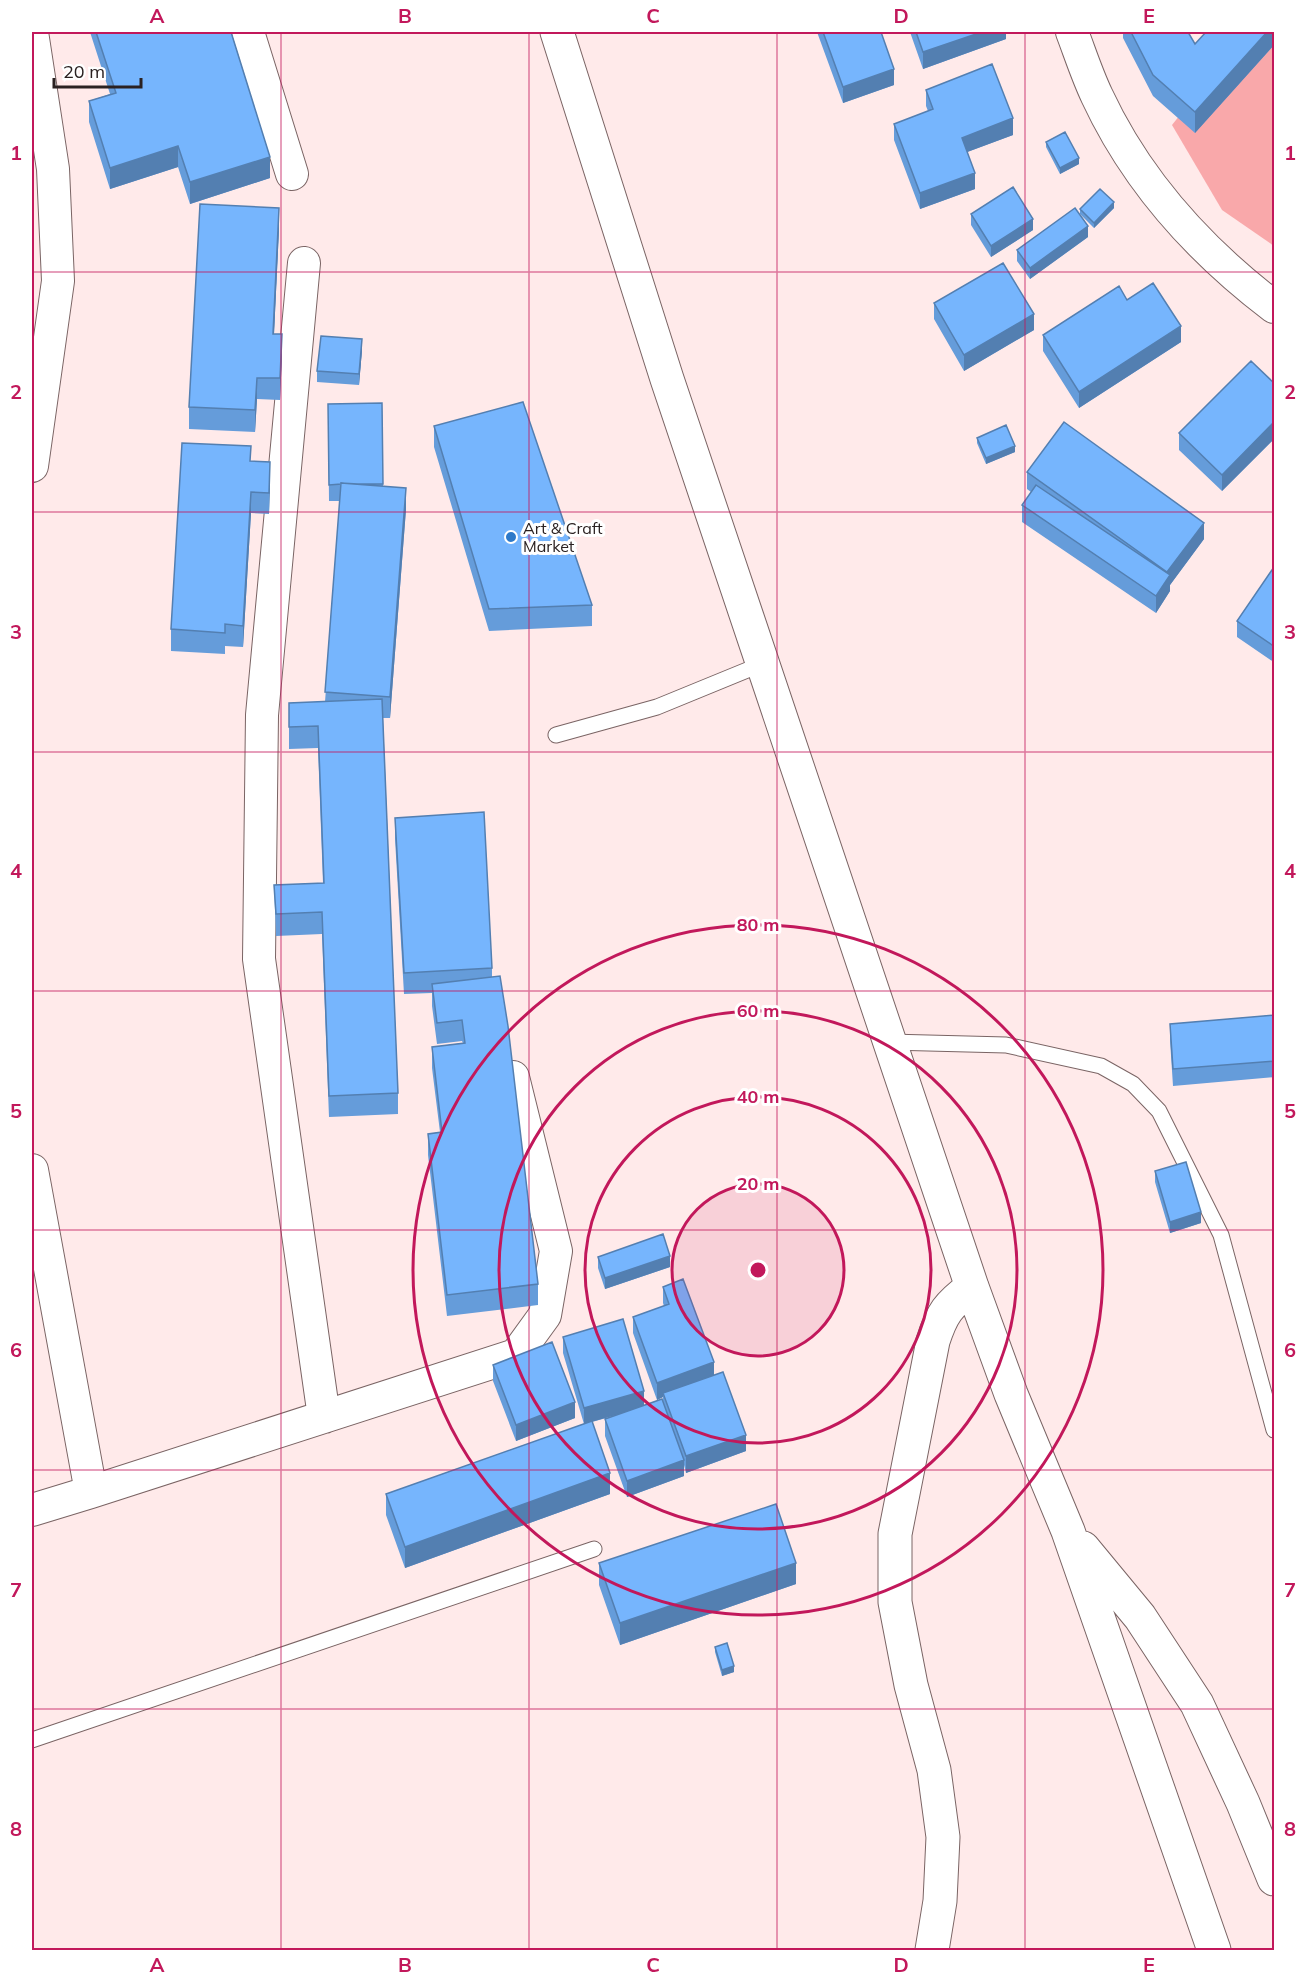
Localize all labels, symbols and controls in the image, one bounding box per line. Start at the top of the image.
text: A [150,3,165,28]
text: B [398,3,412,28]
text: C [646,3,660,28]
text: D [893,3,909,28]
text: E [1143,3,1155,28]
scale bar [54,51,141,89]
text: 20 m [63,60,105,83]
text: 1 [10,140,22,165]
text: 1 [1284,140,1296,165]
text: 2 [10,379,22,404]
text: 2 [1284,379,1296,404]
place label: Art & Craft Market [523,518,603,556]
marker: Art & Craft Market [504,530,518,544]
text: 3 [10,619,22,644]
text: 3 [1284,619,1296,644]
text: 4 [10,858,22,883]
text: 4 [1284,858,1296,883]
text: 80 m [737,913,779,936]
text: 60 m [737,999,779,1022]
text: 40 m [737,1085,779,1108]
text: 5 [10,1098,22,1123]
text: 5 [1284,1098,1296,1123]
text: 20 m [737,1172,779,1195]
centre of rings [748,1260,768,1280]
text: 6 [10,1337,22,1362]
text: 6 [1284,1337,1296,1362]
text: 7 [10,1577,22,1602]
text: 7 [1284,1577,1296,1602]
text: 8 [10,1816,22,1841]
text: 8 [1284,1816,1296,1841]
text: A [150,1952,165,1977]
text: B [398,1952,412,1977]
text: C [646,1952,660,1977]
text: D [893,1952,909,1977]
text: E [1143,1952,1155,1977]

